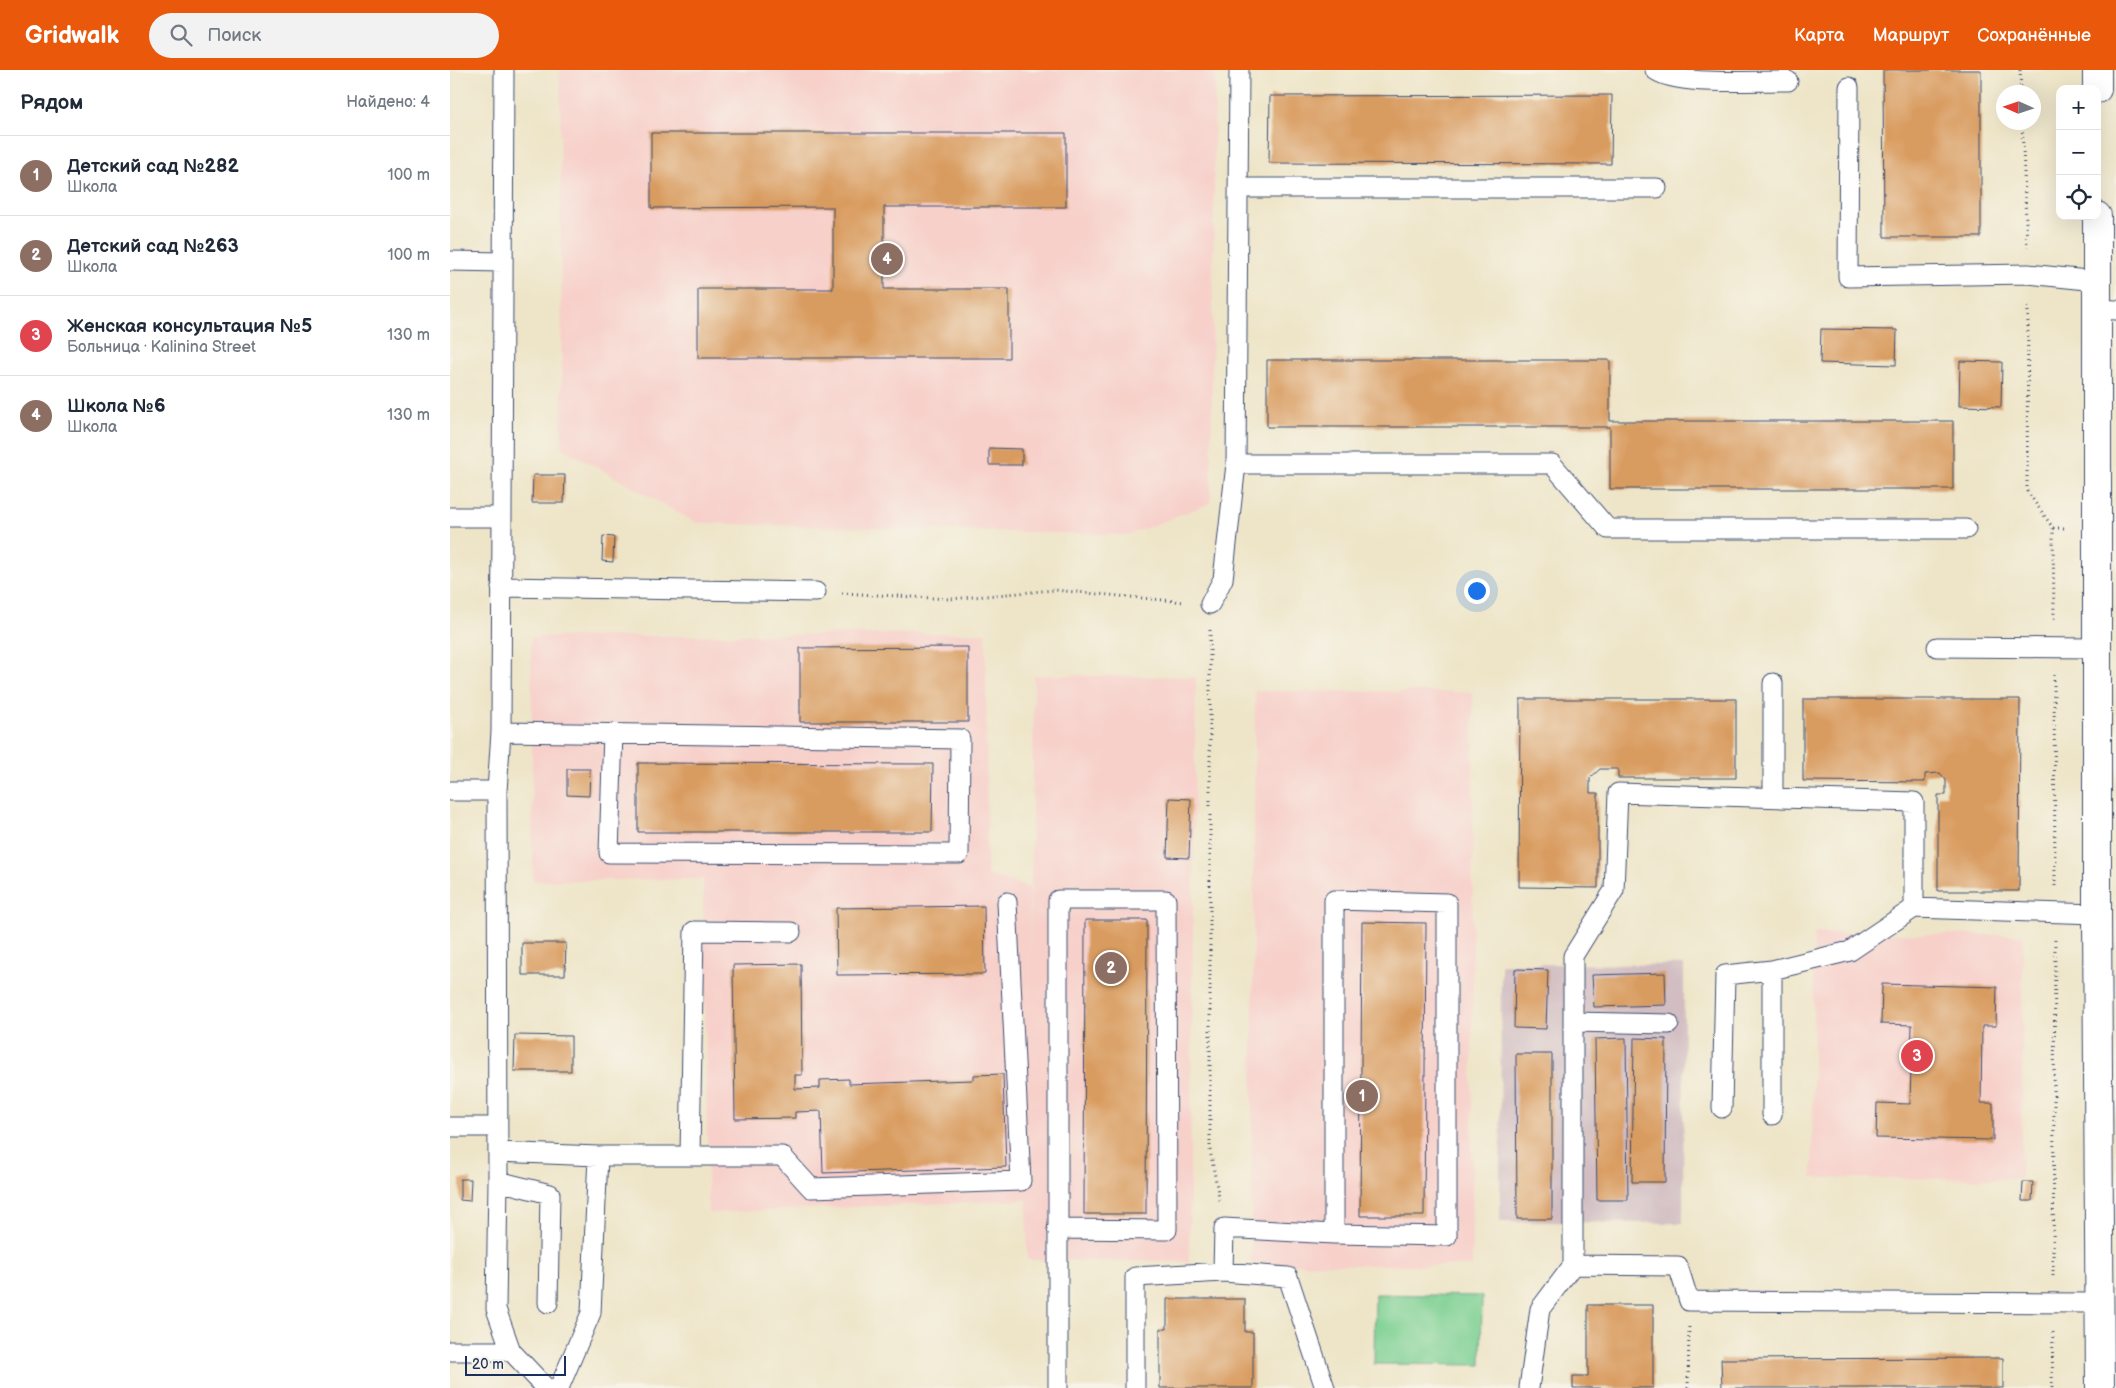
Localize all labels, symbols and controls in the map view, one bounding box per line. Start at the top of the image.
search box [149,13,499,58]
text: Gridwalk [25,21,119,50]
icon: search [167,21,195,49]
text: Поиск [207,24,261,47]
text: Карта [1794,25,1845,46]
text: Маршрут [1873,25,1949,46]
text: Сохранённые [1977,25,2091,46]
north arrow [1996,85,2041,130]
map controls [2056,85,2101,220]
button: + [2056,85,2101,130]
text: Рядом [20,90,83,115]
text: Найдено: 4 [346,93,430,112]
button: − [2056,130,2101,175]
text: Детский сад №282 [67,155,239,178]
text: 1 [33,166,39,185]
text: 100 m [387,166,430,185]
button: locate [2056,175,2101,220]
text: Школа [67,178,117,197]
text: Детский сад №263 [67,235,239,258]
pin: 4 [871,240,903,278]
text: 2 [31,246,41,265]
text: 100 m [387,246,430,265]
text: Школа [67,258,117,277]
text: Женская консультация №5 [67,315,312,338]
text: 3 [31,326,41,345]
text: 130 m [387,326,430,345]
text: Больница · Kalinina Street [67,338,256,357]
text: Школа №6 [67,395,166,418]
text: 4 [31,406,41,425]
text: 130 m [387,406,430,425]
text: Школа [67,418,117,437]
your location [1464,578,1490,604]
pin: 2 [1095,949,1127,987]
pin: 3 [1901,1037,1933,1075]
pin: 1 [1346,1077,1378,1115]
scale bar [465,1353,566,1376]
text: 20 m [472,1356,504,1373]

